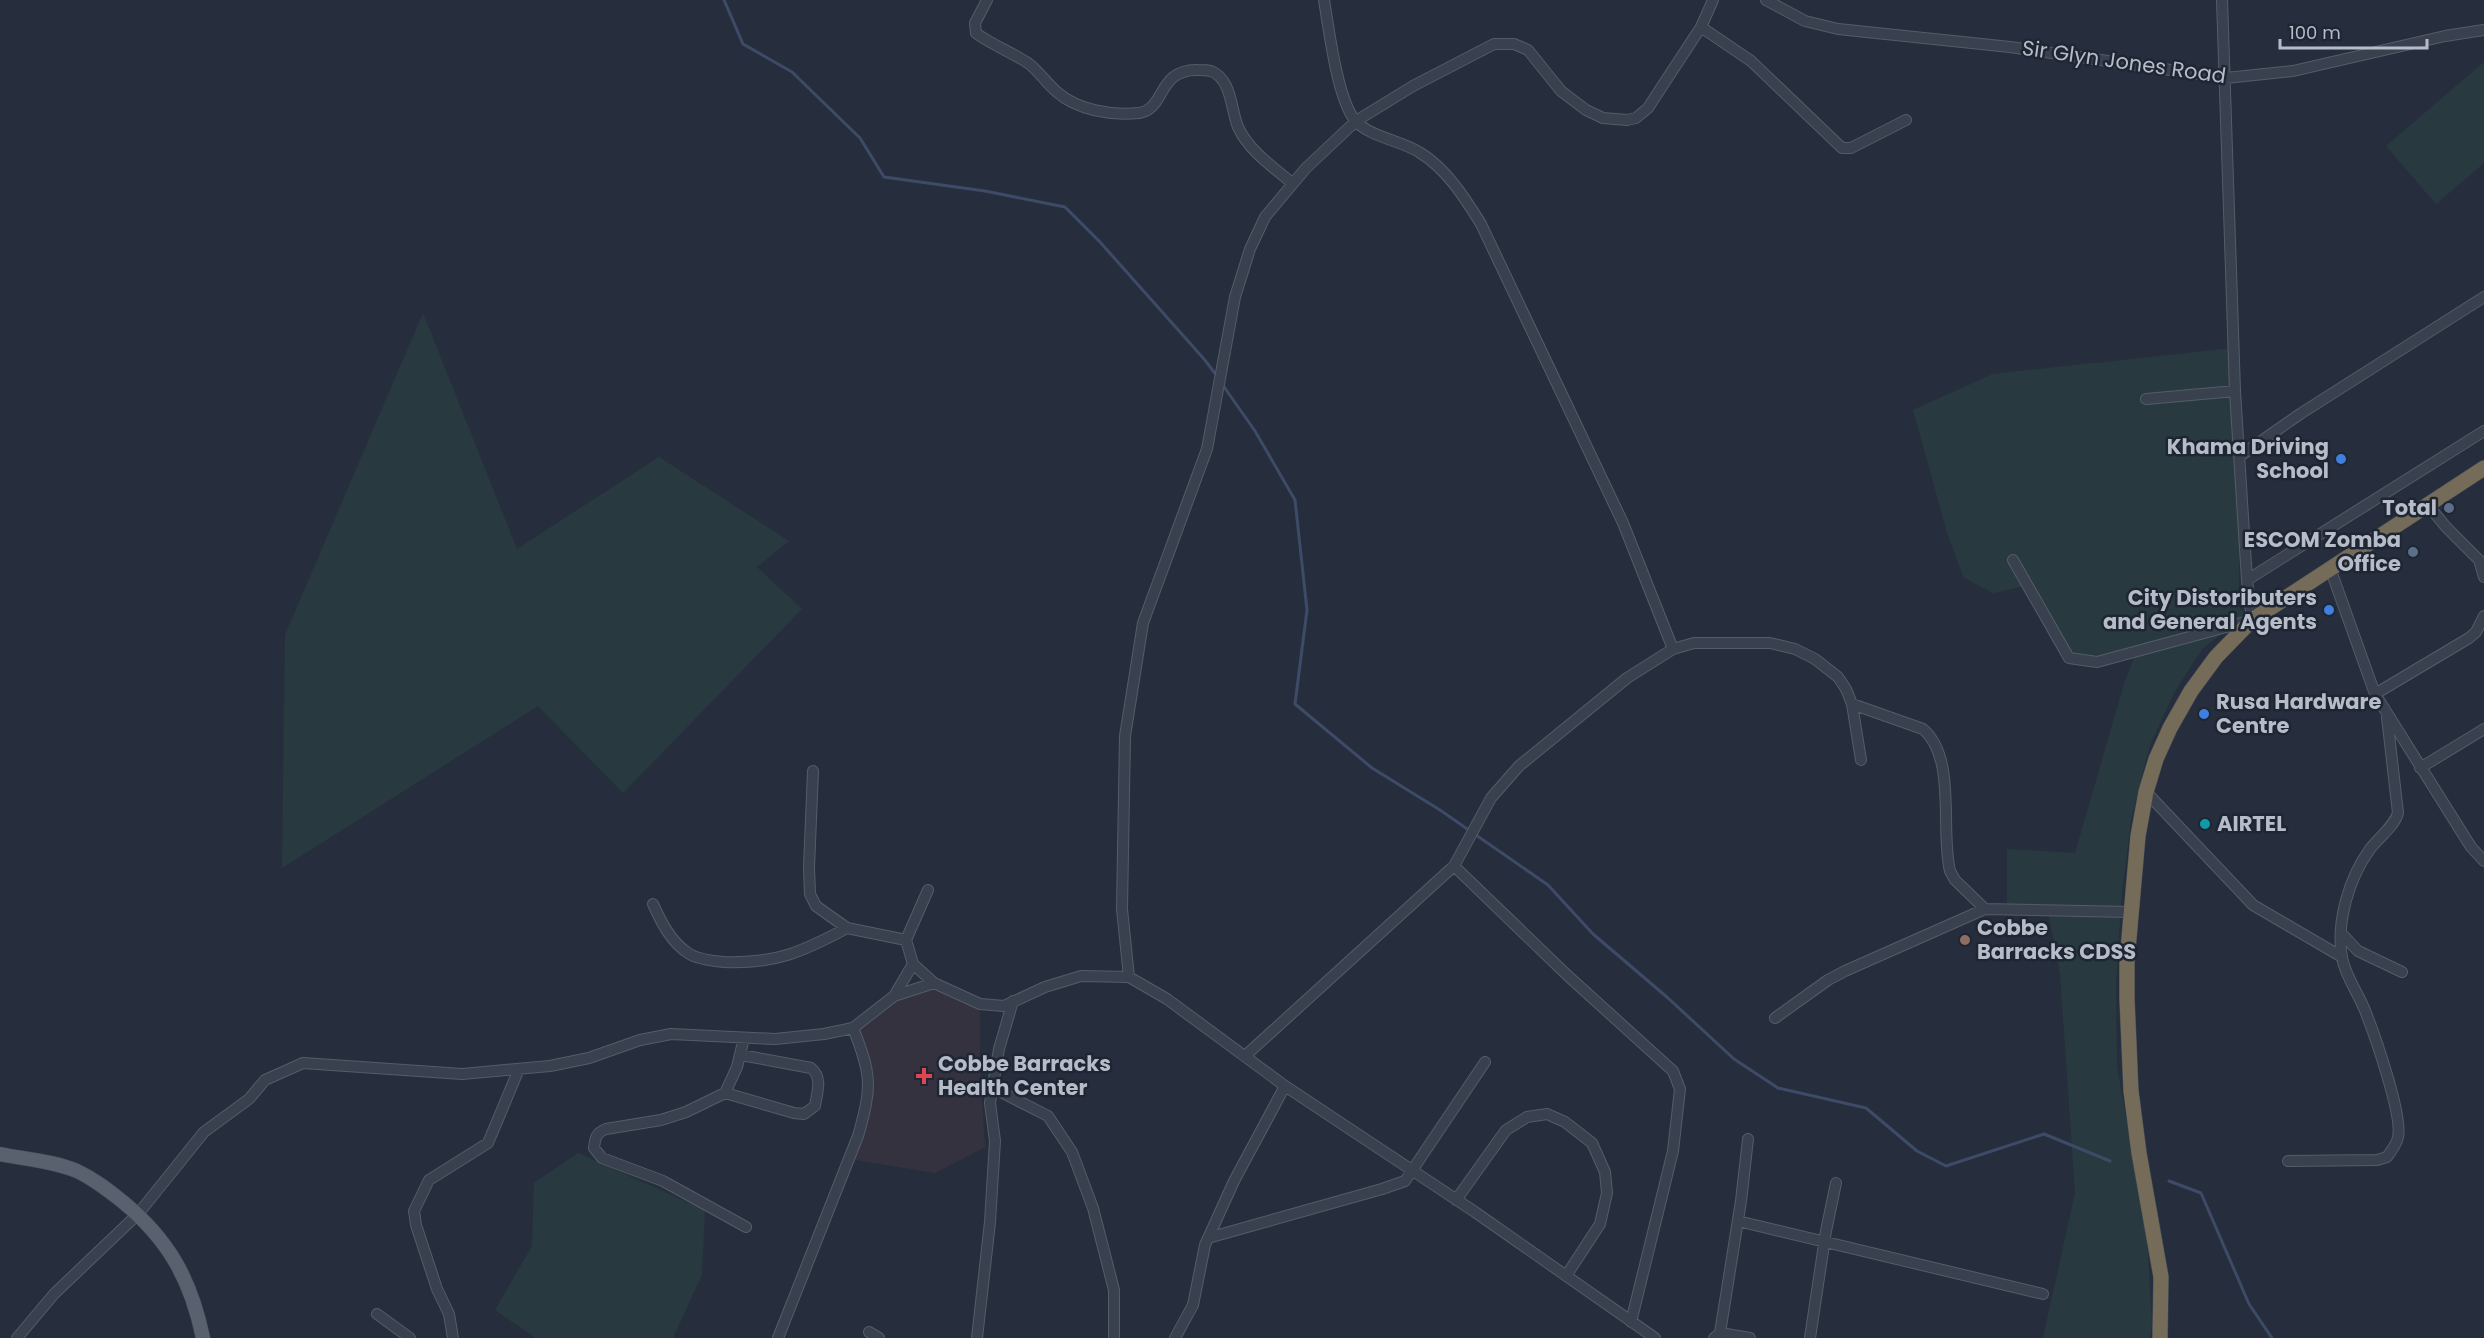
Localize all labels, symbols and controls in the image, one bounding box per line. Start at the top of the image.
scale bar [2280,12,2427,50]
text: 100 m [2289,20,2341,45]
street label: Sir Glyn Jones Road [2020,33,2228,90]
place label: Khama Driving School [2167,432,2329,485]
marker: Khama Driving School [2334,452,2348,466]
place label: Total [2382,493,2437,522]
marker: Total [2442,501,2456,515]
place label: ESCOM Zomba Office [2244,525,2401,578]
marker: ESCOM Zomba Office [2406,545,2420,559]
place label: City Distoributers and General Agents [2103,583,2317,636]
marker: City Distoributers and General Agents [2322,603,2336,617]
place label: Rusa Hardware Centre [2216,687,2382,740]
marker: Rusa Hardware Centre [2197,707,2211,721]
place label: AIRTEL [2217,809,2286,838]
marker: AIRTEL [2198,817,2212,831]
place label: Cobbe Barracks CDSS [1977,913,2136,966]
marker: Cobbe Barracks CDSS [1958,933,1972,947]
place label: Cobbe Barracks Health Center [938,1049,1111,1102]
marker: Cobbe Barracks Health Center [915,1067,933,1085]

